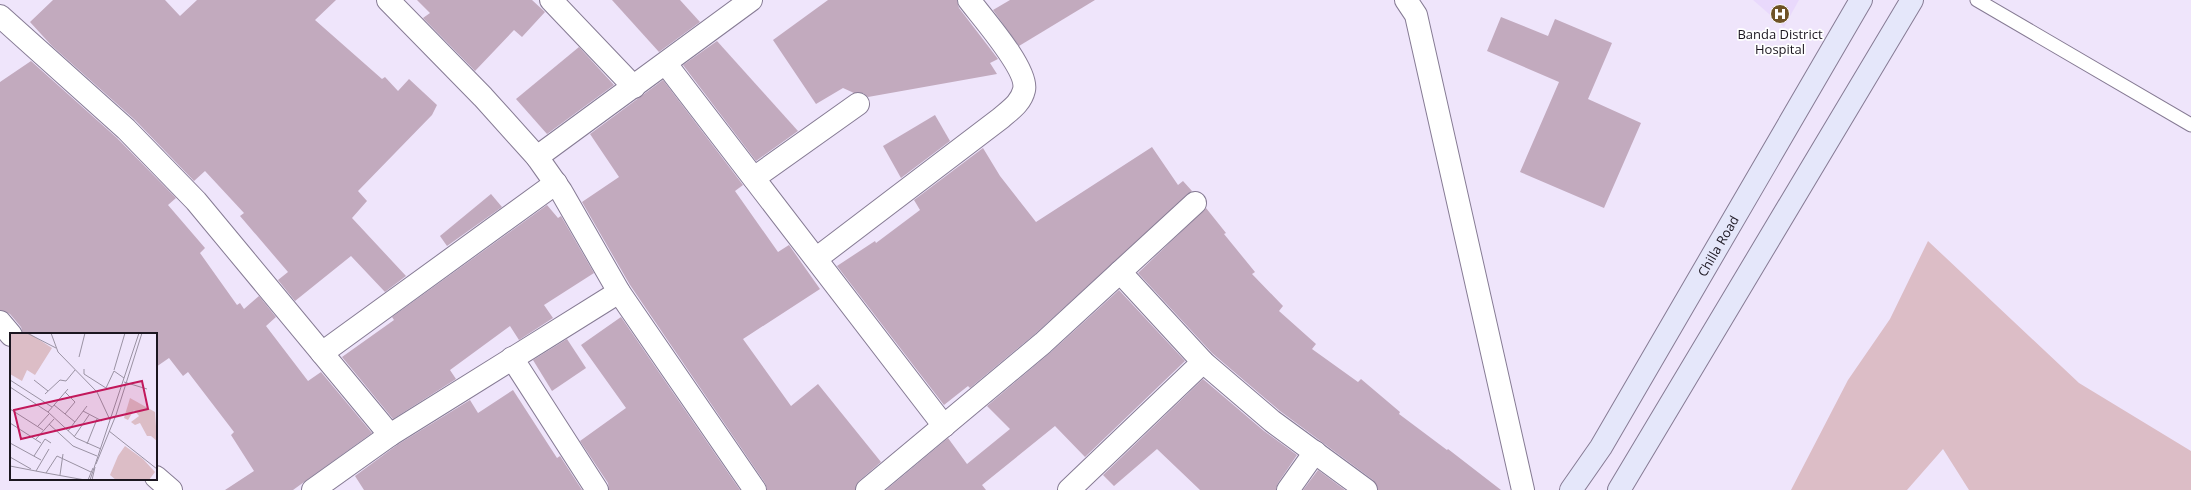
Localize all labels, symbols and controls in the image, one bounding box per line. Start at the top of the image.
hospital icon: Banda District Hospital [1769,3,1791,25]
place label: Banda District Hospital [1737,25,1823,58]
street label: Chilla Road [1693,212,1743,280]
inset map [10,333,157,480]

